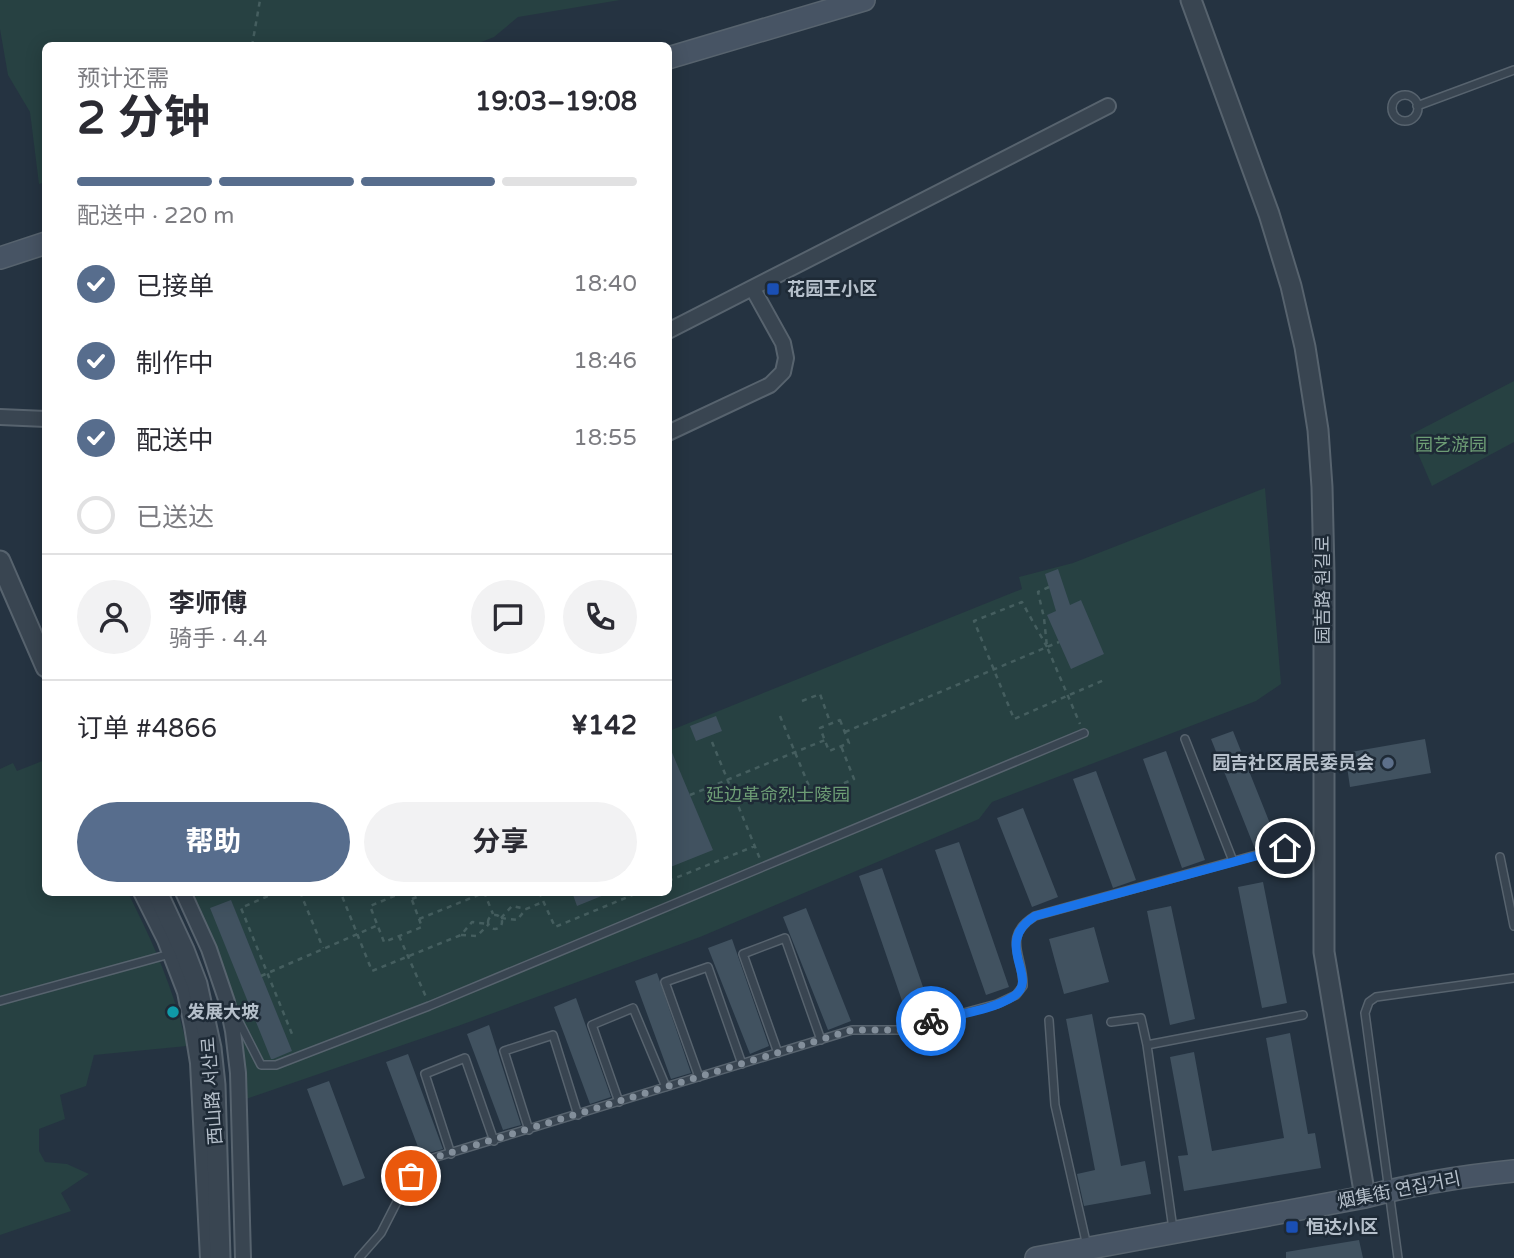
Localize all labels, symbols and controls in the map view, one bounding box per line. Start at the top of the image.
text: 预计还需 [77,65,169,93]
text: 19:03–19:08 [475,86,637,117]
text: 2 分钟 [77,91,210,146]
text: 配送中 · 220 m [77,202,234,230]
icon: check [77,265,115,303]
text: 18:40 [573,270,637,298]
text: 已接单 [136,271,214,302]
place label: 花园王小区 [787,278,877,300]
marker: 花园王小区 [765,281,781,297]
icon: check [77,342,115,380]
text: 18:46 [573,347,637,375]
text: 制作中 [136,348,214,379]
icon: check [77,419,115,457]
text: 18:55 [573,424,637,452]
text: 配送中 [136,425,214,456]
park label: 园艺游园 [1415,434,1487,456]
text: 已送达 [136,502,214,533]
street label: 园吉路 원길로 [1312,536,1334,644]
button: person [77,580,151,654]
button: chat [471,580,545,654]
button: phone [563,580,637,654]
text: 李师傅 [169,588,247,619]
text: 骑手 · 4.4 [169,625,267,653]
text: ¥142 [571,710,637,741]
text: 订单 #4866 [77,713,217,744]
place label: 园吉社区居民委员会 [1212,752,1374,774]
marker: 园吉社区居民委员会 [1380,755,1396,771]
park label: 延边革命烈士陵园 [706,784,850,806]
button: 帮助 [77,802,350,882]
button: 分享 [364,802,637,882]
pin [1255,818,1315,878]
icon: home [1266,829,1304,867]
courier [896,986,966,1056]
place label: 发展大坡 [187,1001,259,1023]
icon: bike [912,1002,950,1040]
marker: 发展大坡 [165,1004,181,1020]
street label: 西山路 서산로 [197,1036,227,1146]
pin [381,1146,441,1206]
icon: bag [392,1157,430,1195]
street label: 烟集街 연집거리 [1336,1167,1462,1213]
place label: 恒达小区 [1306,1216,1378,1238]
marker: 恒达小区 [1284,1219,1300,1235]

